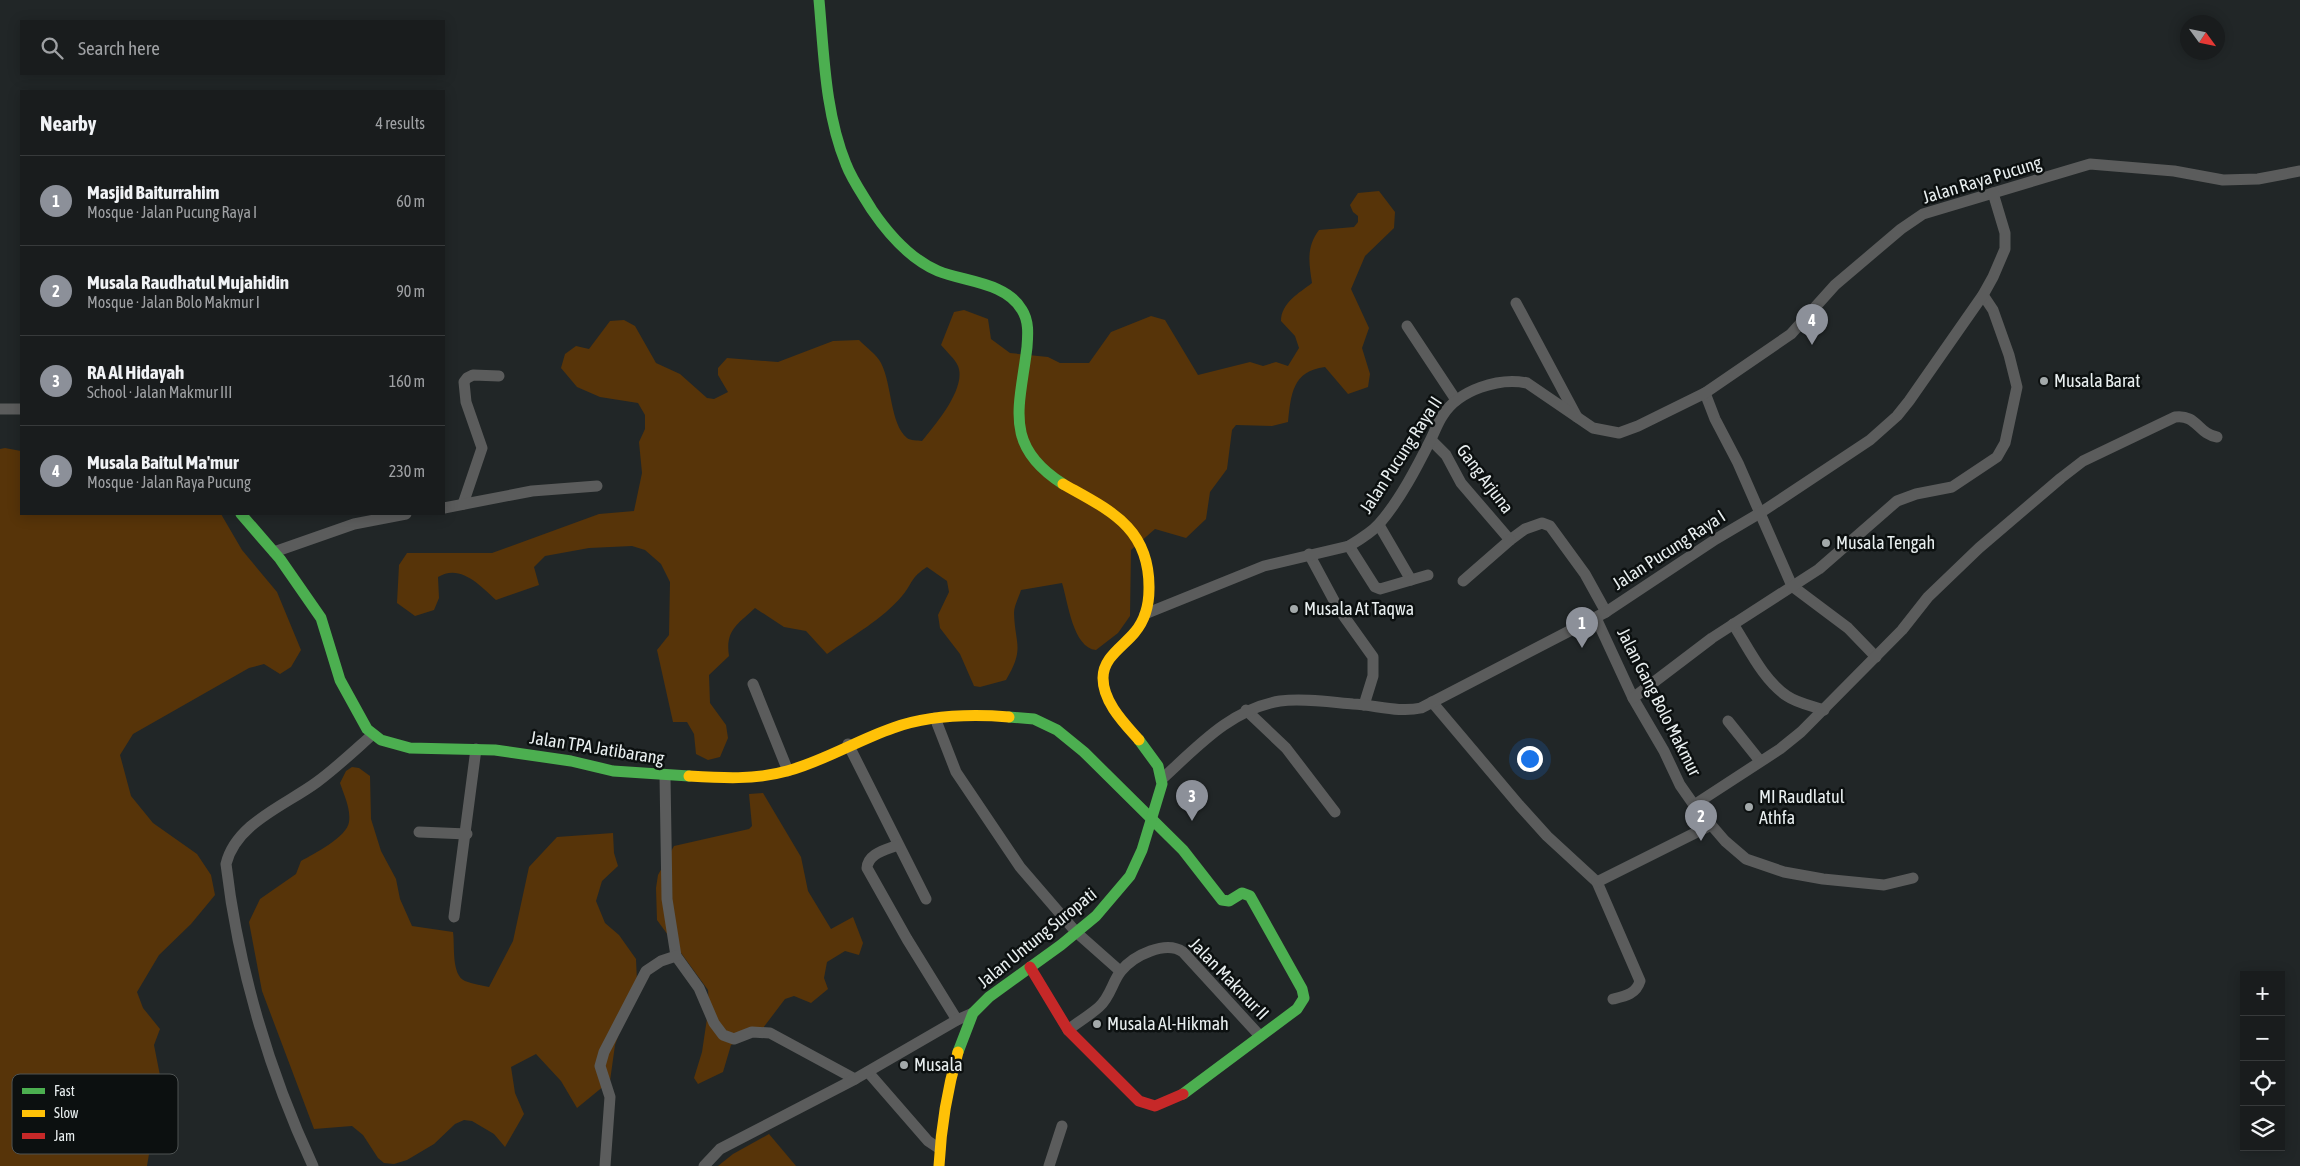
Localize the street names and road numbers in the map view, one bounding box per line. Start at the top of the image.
street label: Jalan Raya Pucung [1920,151,2044,208]
street label: Jalan Pucung Raya II [1355,392,1446,517]
street label: Gang Arjuna [1453,440,1518,517]
street label: Jalan Pucung Raya I [1608,505,1729,594]
street label: Jalan Gang Bolo Makmur [1613,624,1706,780]
street label: Jalan TPA Jatibarang [528,727,666,769]
street label: Jalan Untung Suropati [973,883,1100,992]
street label: Jalan Makmur II [1185,933,1274,1024]

